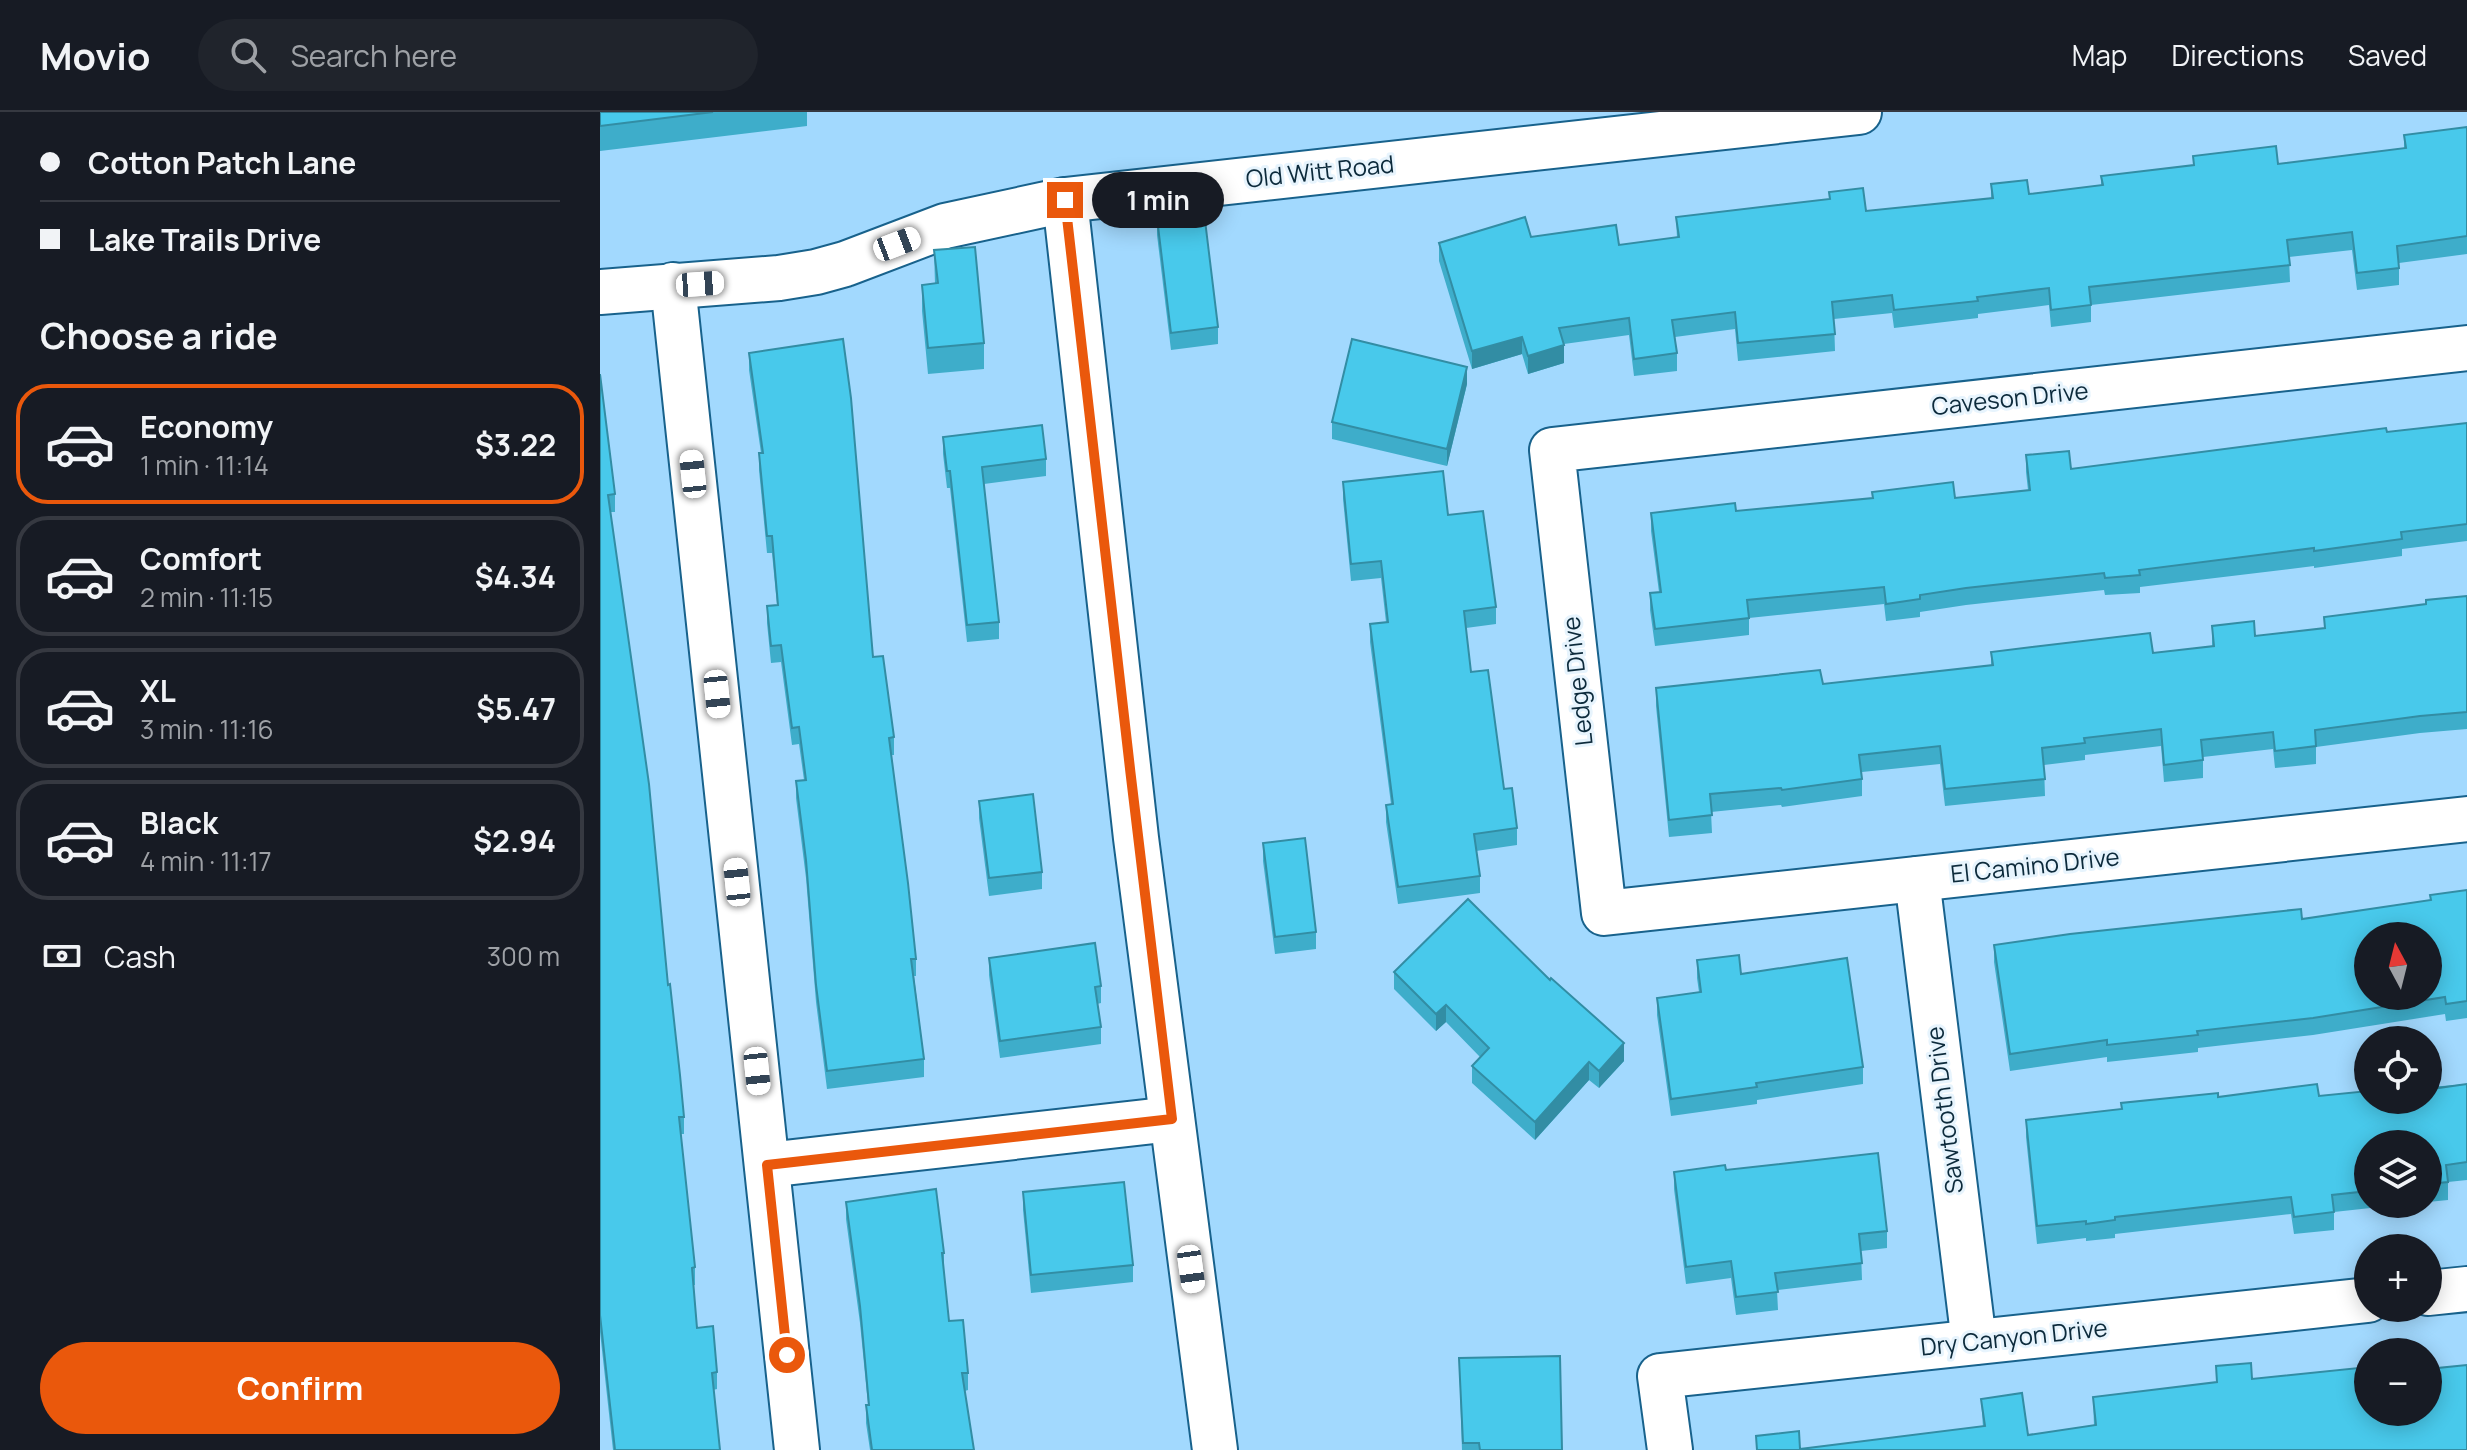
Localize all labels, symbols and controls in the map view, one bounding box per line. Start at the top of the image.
search box [198,19,758,91]
text: Movio [40,29,150,81]
icon: search [226,33,270,77]
text: Search here [290,35,457,76]
text: Map [2072,36,2127,74]
text: Directions [2171,36,2304,74]
text: Saved [2348,36,2427,74]
text: Cotton Patch Lane [88,142,356,183]
street label: Old Witt Road [1244,146,1396,195]
callout: 1 min [1093,172,1225,228]
route end [1047,182,1083,218]
text: 1 min [1126,182,1190,218]
text: Lake Trails Drive [88,219,321,260]
car [870,224,924,264]
car [675,270,725,298]
text: Choose a ride [40,311,278,360]
street label: Caveson Drive [1930,373,2090,422]
text: Economy [140,406,273,447]
icon: car [44,408,116,480]
text: $3.22 [475,424,556,465]
text: 1 min · 11:14 [140,447,269,483]
car [679,449,707,499]
text: Comfort [140,538,262,579]
icon: car [44,540,116,612]
text: $4.34 [475,556,556,597]
text: 2 min · 11:15 [140,579,273,615]
street label: Ledge Drive [1553,615,1600,747]
car [703,669,731,719]
text: XL [140,670,176,711]
icon: car [44,672,116,744]
text: $5.47 [476,688,556,729]
text: 3 min · 11:16 [140,711,274,747]
text: Black [140,802,218,843]
icon: car [44,804,116,876]
text: $2.94 [473,820,556,861]
street label: El Camino Drive [1949,839,2121,890]
text: 4 min · 11:17 [140,843,272,879]
car [723,857,751,907]
north arrow [2354,922,2442,1010]
map controls [2354,922,2442,1426]
icon: cash [40,934,84,978]
text: Cash [104,936,176,977]
text: 300 m [487,938,560,974]
street label: Sawtooth Drive [1917,1025,1970,1196]
button: locate [2354,1026,2442,1114]
car [743,1046,771,1096]
button: layers [2354,1130,2442,1218]
button: + [2354,1234,2442,1322]
car [1176,1244,1206,1294]
street label: Dry Canyon Drive [1919,1310,2109,1363]
route start [769,1337,805,1373]
button: − [2354,1338,2442,1426]
button: Confirm [40,1342,560,1434]

